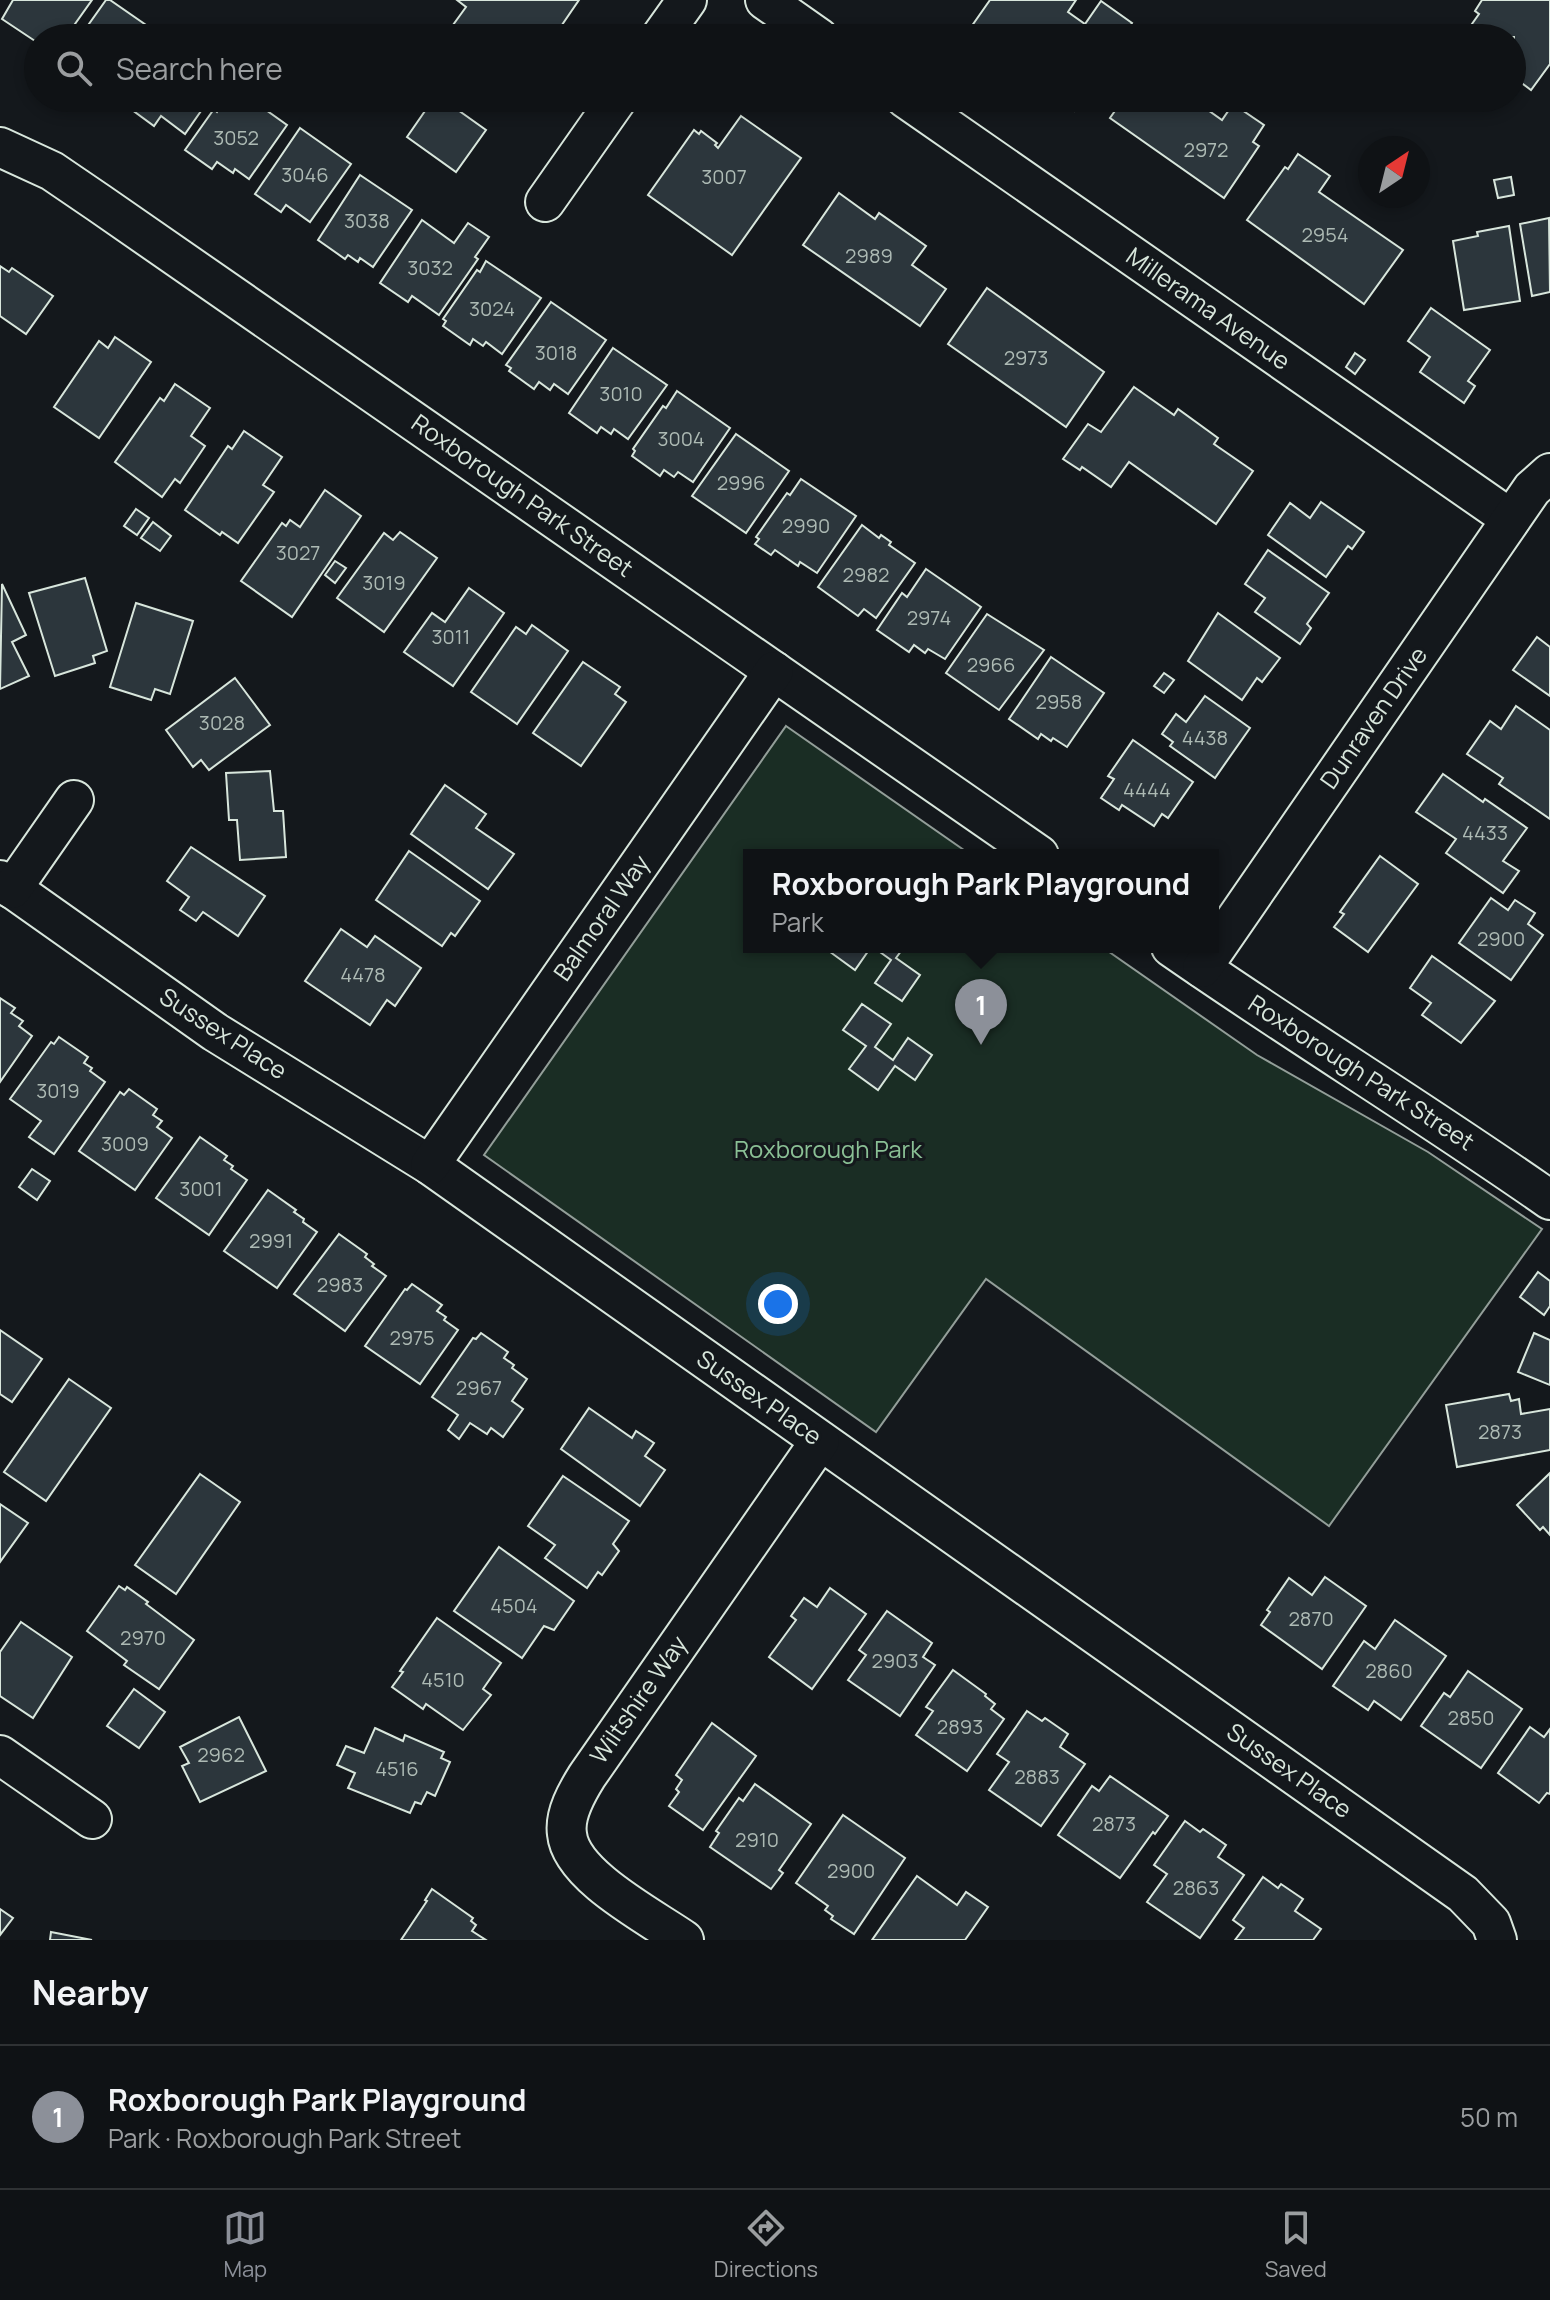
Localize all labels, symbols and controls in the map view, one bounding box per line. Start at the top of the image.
search box [24,24,1526,112]
icon: search [52,46,96,90]
text: Search here [116,48,283,89]
house number: 3052 [213,124,259,151]
house number: 2972 [1184,136,1228,163]
north arrow [1358,136,1430,208]
house number: 3046 [281,161,329,188]
house number: 3007 [701,163,747,190]
house number: 3038 [344,207,390,234]
house number: 2954 [1301,221,1349,248]
street label: Millerama Avenue [1120,239,1297,377]
house number: 2989 [845,242,893,269]
house number: 3032 [407,254,453,281]
house number: 3024 [469,295,515,322]
house number: 3018 [535,339,577,366]
house number: 2973 [1004,344,1048,371]
house number: 3010 [599,380,643,407]
street label: Roxborough Park Street [406,406,640,584]
house number: 3004 [657,425,705,452]
house number: 2996 [717,469,765,496]
house number: 2990 [782,512,830,539]
house number: 3027 [276,539,320,566]
house number: 2982 [843,561,889,588]
house number: 3019 [362,569,406,596]
house number: 2974 [907,604,951,631]
house number: 3011 [432,623,470,650]
street label: Dunraven Drive [1312,640,1434,795]
house number: 2966 [967,651,1015,678]
house number: 2958 [1036,688,1082,715]
house number: 3028 [199,709,245,736]
house number: 4438 [1182,724,1228,751]
house number: 4444 [1123,776,1171,803]
house number: 4433 [1462,819,1508,846]
street label: Balmoral Way [545,847,657,987]
popup [743,849,1219,953]
text: Roxborough Park Playground [772,863,1190,904]
text: Park [772,904,824,940]
house number: 2900 [1477,925,1525,952]
house number: 4478 [340,961,386,988]
street label: Sussex Place [154,979,294,1086]
pin: 1 [955,979,1007,1045]
street label: Roxborough Park Street [1242,986,1481,1157]
house number: 3019 [36,1077,80,1104]
house number: 3009 [101,1130,149,1157]
park label: Roxborough Park [734,1132,923,1165]
house number: 3001 [179,1175,223,1202]
house number: 2991 [249,1227,293,1254]
house number: 2983 [317,1271,363,1298]
your location [758,1284,798,1324]
house number: 2975 [389,1324,435,1351]
street label: Sussex Place [691,1341,829,1452]
house number: 2967 [456,1374,502,1401]
house number: 2873 [1478,1418,1522,1445]
house number: 4504 [490,1592,538,1619]
house number: 2870 [1288,1605,1334,1632]
house number: 2970 [120,1624,166,1651]
street label: Wiltshire Way [581,1628,694,1770]
house number: 2903 [871,1647,919,1674]
house number: 2860 [1365,1657,1413,1684]
house number: 4510 [421,1666,465,1693]
house number: 2850 [1448,1704,1494,1731]
house number: 2893 [937,1713,983,1740]
street label: Sussex Place [1221,1714,1359,1825]
house number: 2962 [197,1741,245,1768]
house number: 4516 [375,1755,419,1782]
house number: 2883 [1014,1763,1060,1790]
house number: 2873 [1092,1810,1136,1837]
house number: 2910 [735,1826,779,1853]
house number: 2900 [827,1857,875,1884]
house number: 2863 [1173,1874,1219,1901]
text: Nearby [32,1969,148,2015]
text: Roxborough Park Playground [108,2079,527,2120]
text: 1 [52,2099,64,2135]
text: 50 m [1460,2099,1518,2135]
text: Park · Roxborough Park Street [108,2120,461,2156]
tab: Map [223,2206,267,2284]
tab: Directions [714,2206,818,2284]
tab: Saved [1265,2206,1327,2284]

